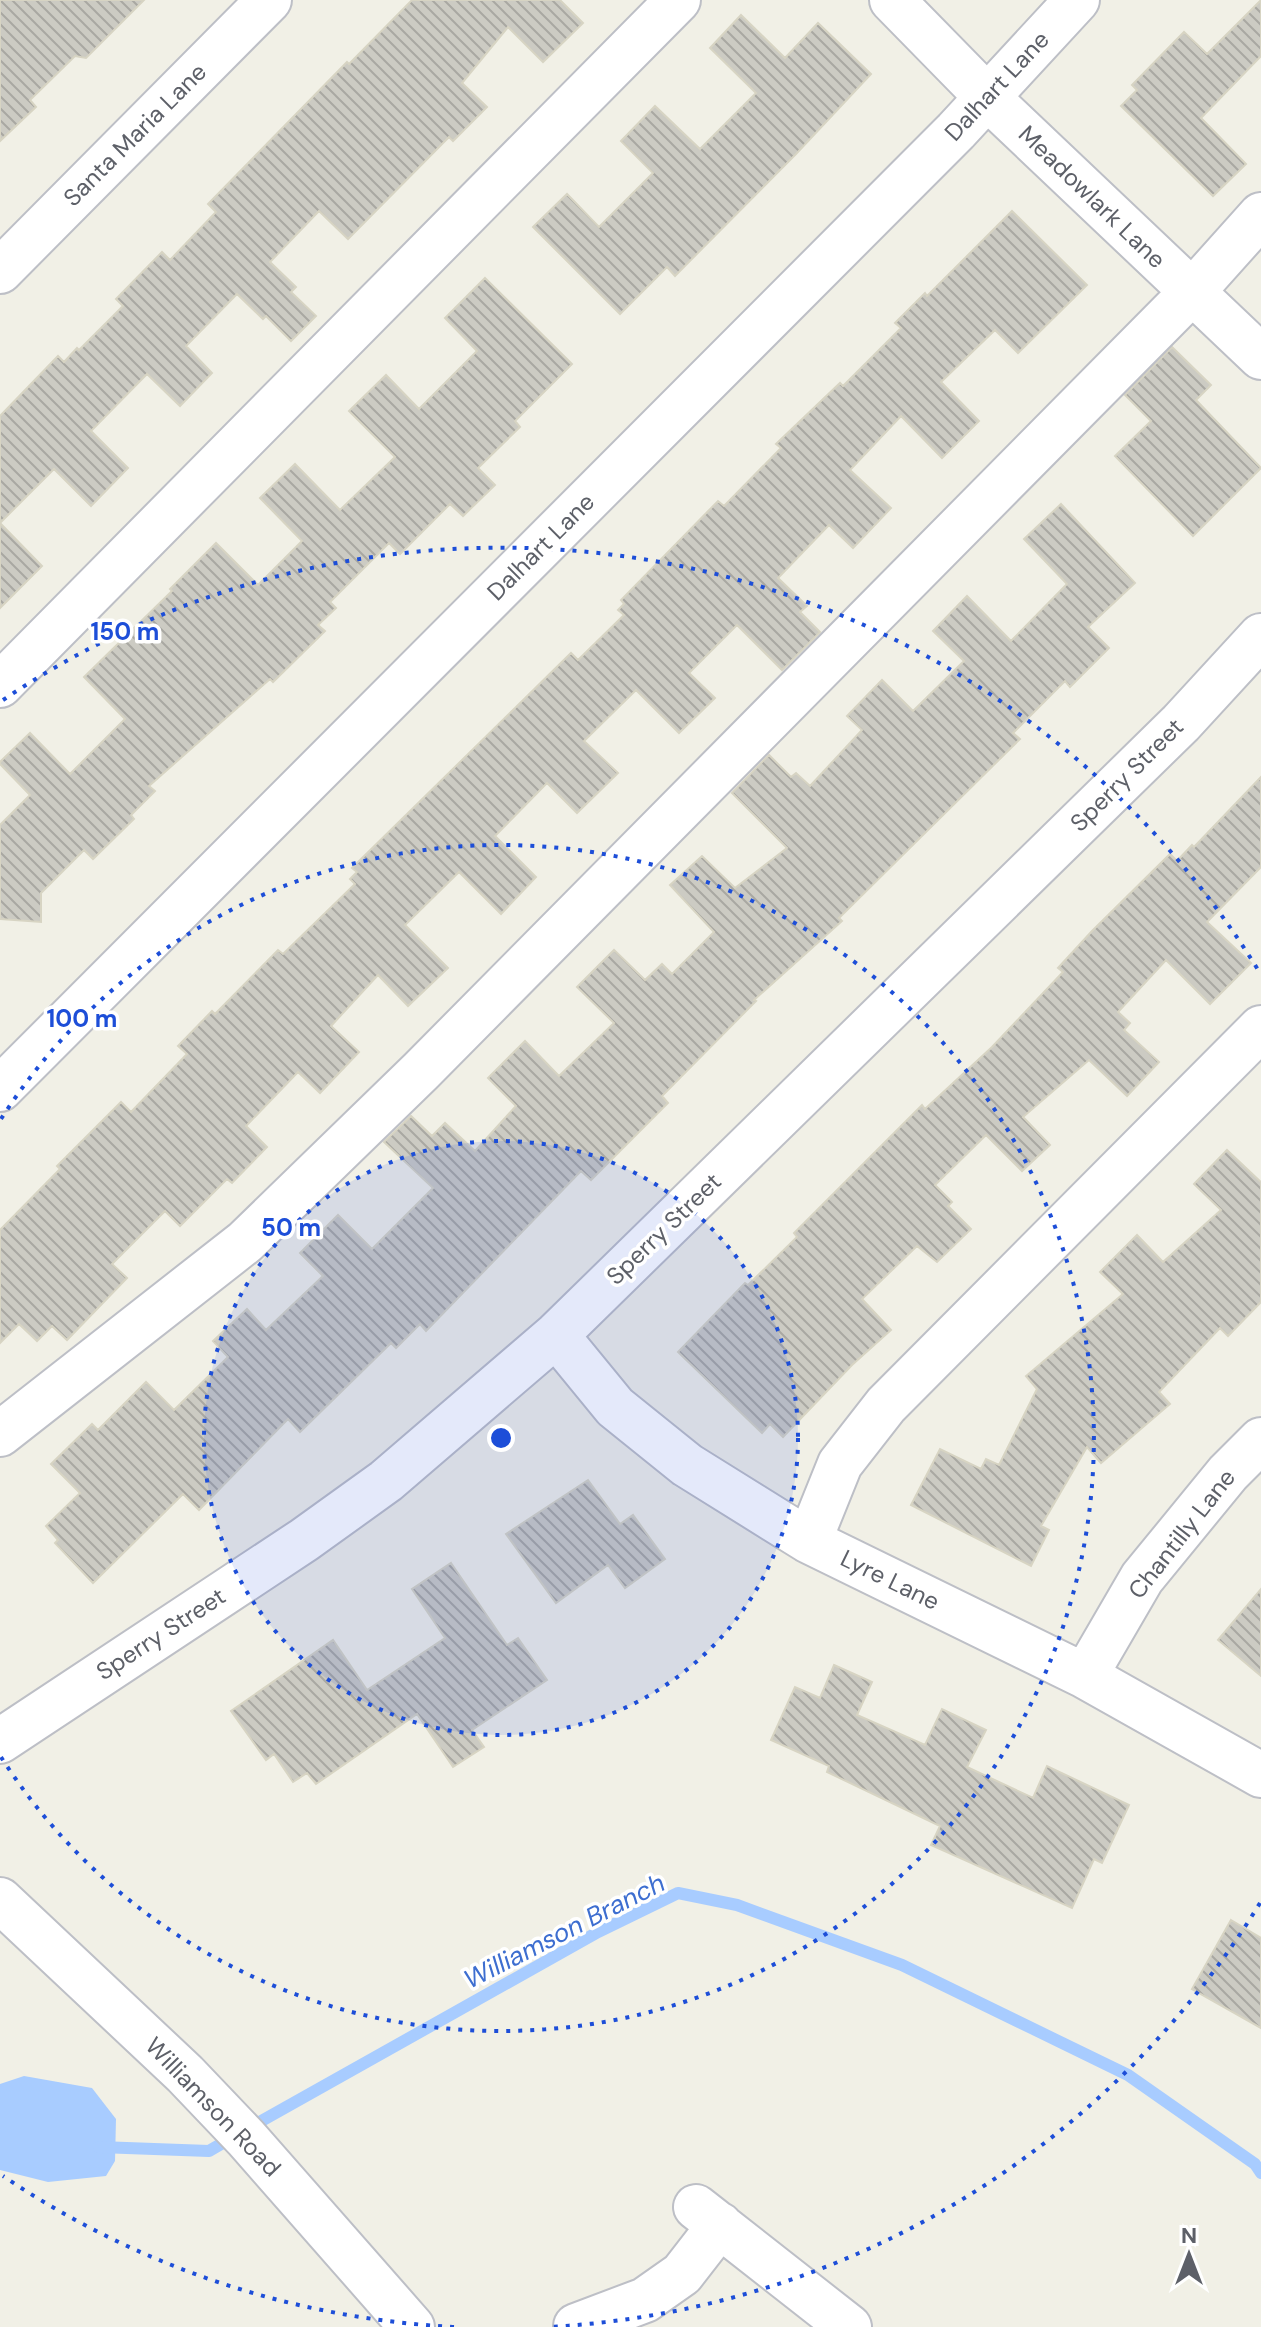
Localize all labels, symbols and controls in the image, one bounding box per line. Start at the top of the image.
street label: Dalhart Lane [938,24,1056,147]
street label: Santa Maria Lane [56,56,213,213]
street label: Meadowlark Lane [1012,118,1172,275]
street label: Dalhart Lane [480,486,601,607]
text: 150 m [91,616,159,647]
street label: Sperry Street [1063,711,1190,838]
text: 100 m [47,1003,117,1034]
street label: Sperry Street [600,1166,728,1291]
text: 50 m [261,1212,321,1243]
centre of rings [487,1424,515,1452]
street label: Chantilly Lane [1121,1462,1242,1605]
street label: Lyre Lane [836,1542,945,1617]
street label: Sperry Street [90,1580,231,1687]
water label: Williamson Branch [458,1866,670,1996]
street label: Williamson Road [139,2030,288,2183]
north arrow [1149,2215,1229,2295]
text: N [1181,2221,1197,2250]

